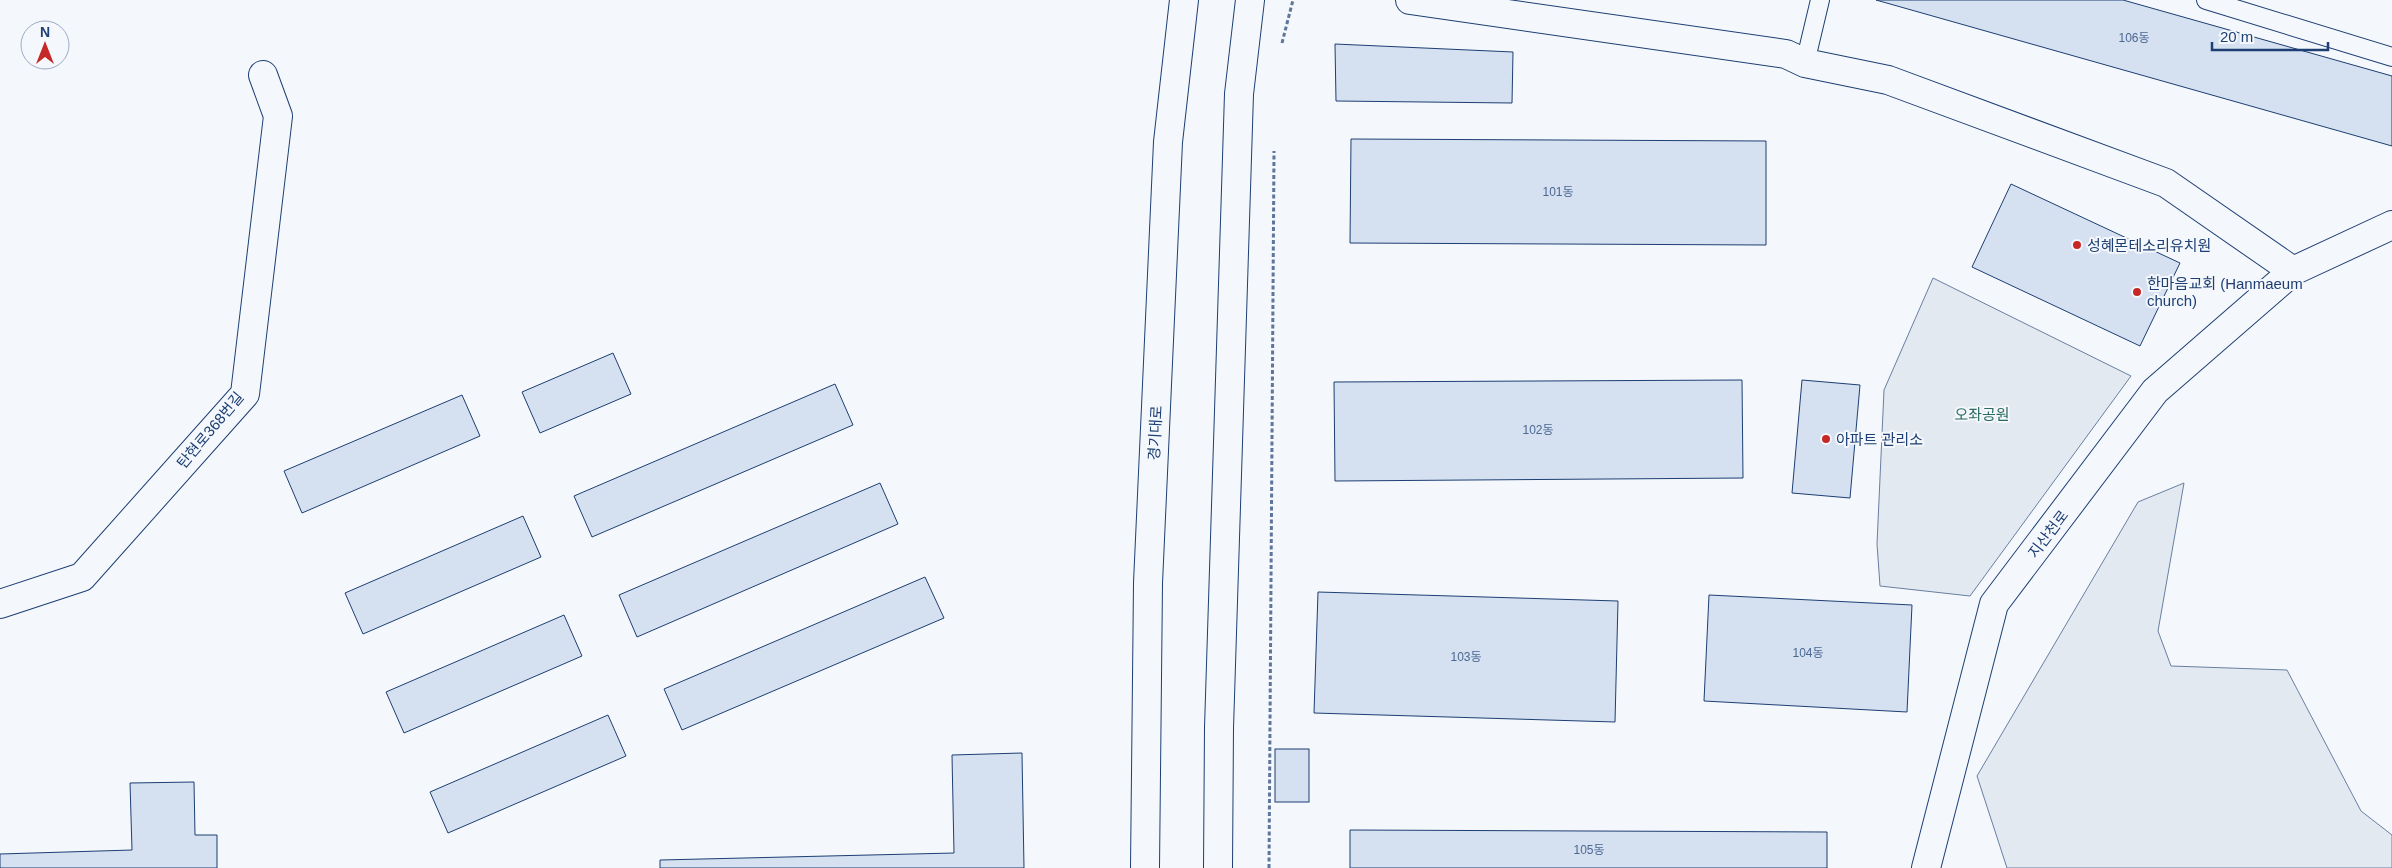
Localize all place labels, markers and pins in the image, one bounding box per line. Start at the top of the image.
place label: 성혜몬테소리유치원 [2087,237,2211,254]
marker: 성혜몬테소리유치원 [2071,239,2083,251]
place label: 한마음교회 (Hanmaeum church) [2147,275,2303,309]
marker: 한마음교회 (Hanmaeum church) [2131,286,2143,298]
place label: 아파트 관리소 [1836,431,1923,448]
marker: 아파트 관리소 [1820,433,1832,445]

